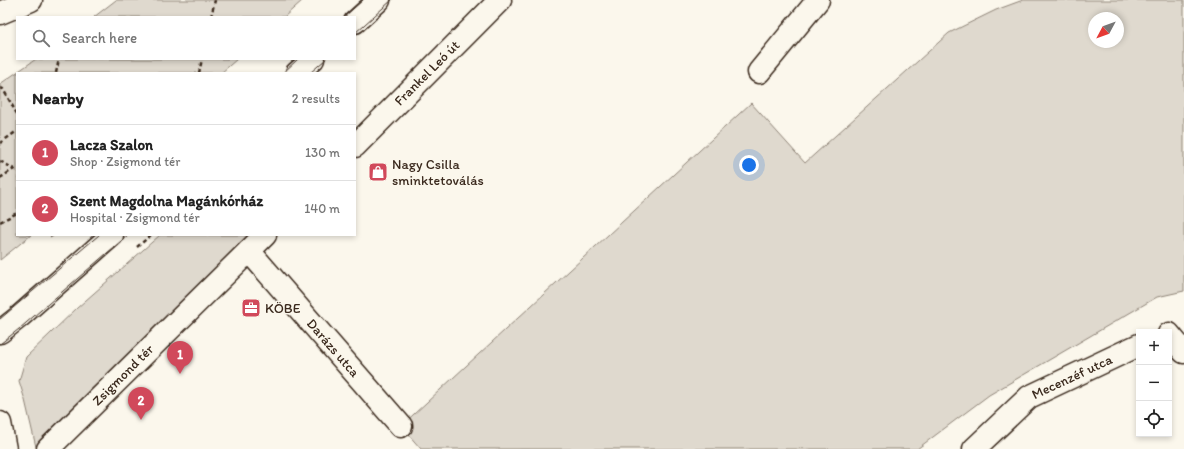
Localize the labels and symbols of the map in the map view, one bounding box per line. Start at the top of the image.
north arrow [1088,12,1124,48]
street label: Frankel Leó út [391,37,463,109]
your location [739,155,759,175]
place label: Nagy Csilla sminktetoválás [392,156,484,189]
shop icon: Nagy Csilla sminktetoválás [367,161,389,183]
office icon: KÖBE [240,297,262,319]
place label: KÖBE [265,300,301,317]
street label: Darázs utca [303,315,363,381]
street label: Zsigmond tér [89,340,158,409]
pin: 1 [167,341,193,374]
street label: Mecenzéf utca [1029,351,1116,403]
pin: 2 [128,387,154,420]

